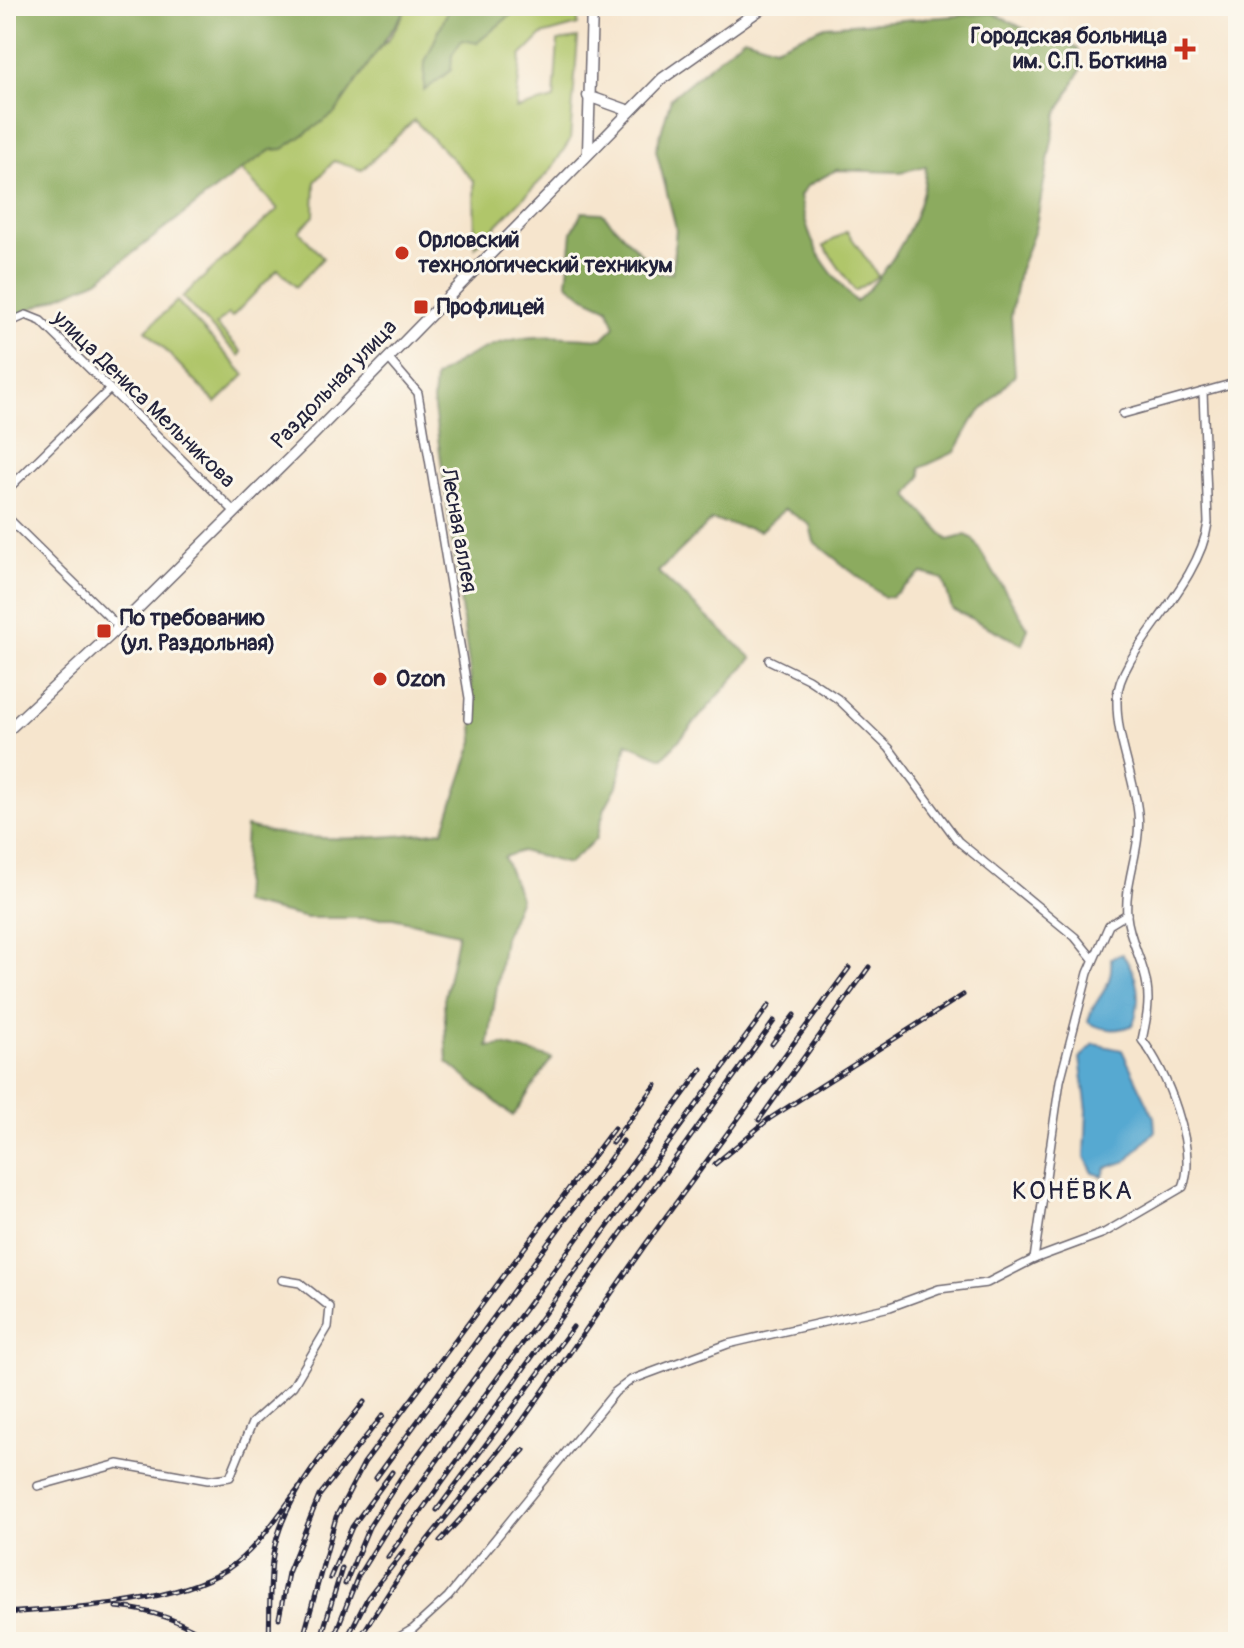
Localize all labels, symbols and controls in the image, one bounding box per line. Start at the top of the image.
place label: Городская больница им. С.П. Боткина [970,22,1167,75]
marker: Городская больница им. С.П. Боткина [1174,38,1196,60]
place label: Орловский технологический техникум [418,226,673,279]
marker: Орловский технологический техникум [393,244,411,262]
place label: Профлицей [437,293,545,321]
marker: Профлицей [412,298,430,316]
street label: улица Дениса Мельникова [46,304,241,494]
street label: Раздольная улица [265,313,403,455]
street label: Лесная аллея [434,464,484,595]
place label: По требованию (ул. Раздольная) [120,604,275,657]
marker: По требованию (ул. Раздольная) [95,622,113,640]
place label: Ozon [396,665,445,693]
marker: Ozon [371,670,389,688]
district label: КОНЁВКА [1012,1175,1134,1207]

